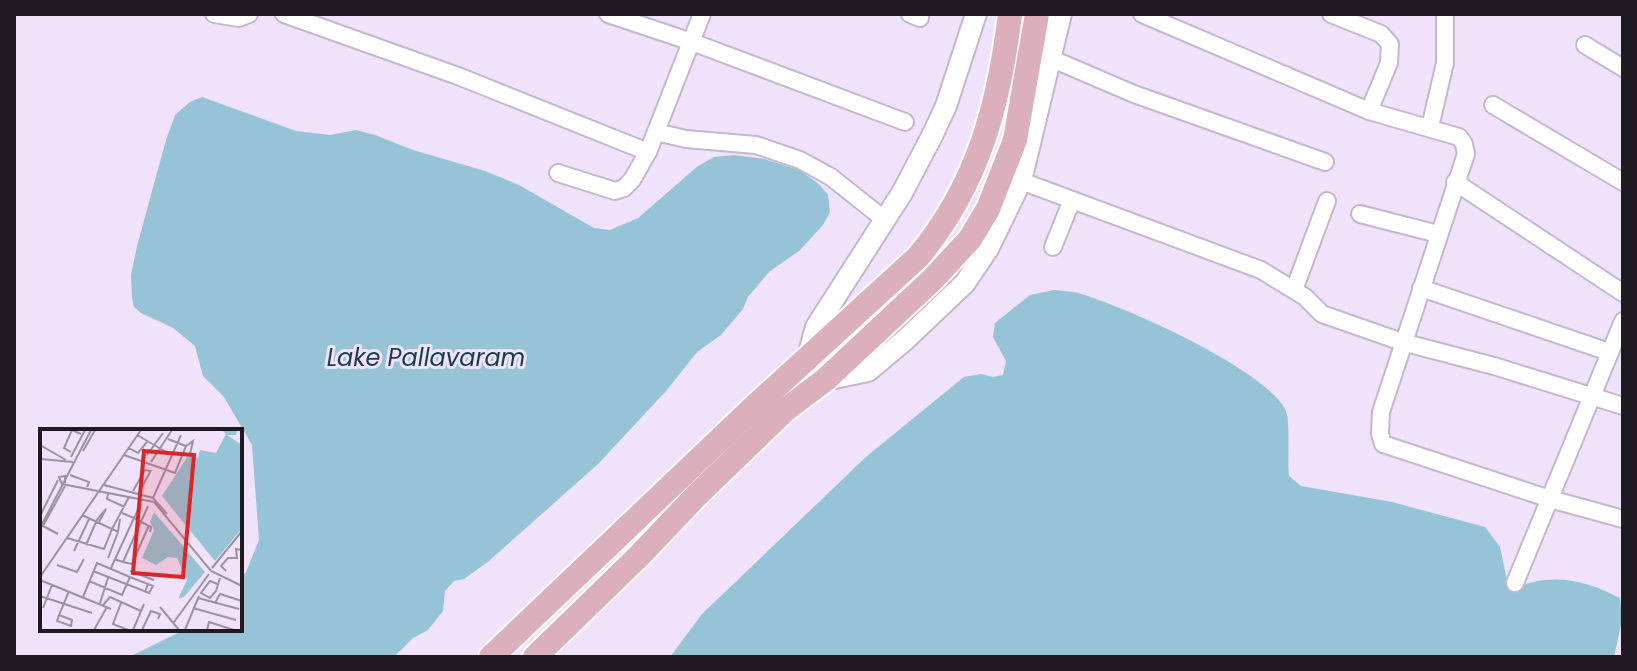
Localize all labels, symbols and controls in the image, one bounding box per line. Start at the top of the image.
water label: Lake Pallavaram [327,341,525,374]
inset map [40,429,242,631]

